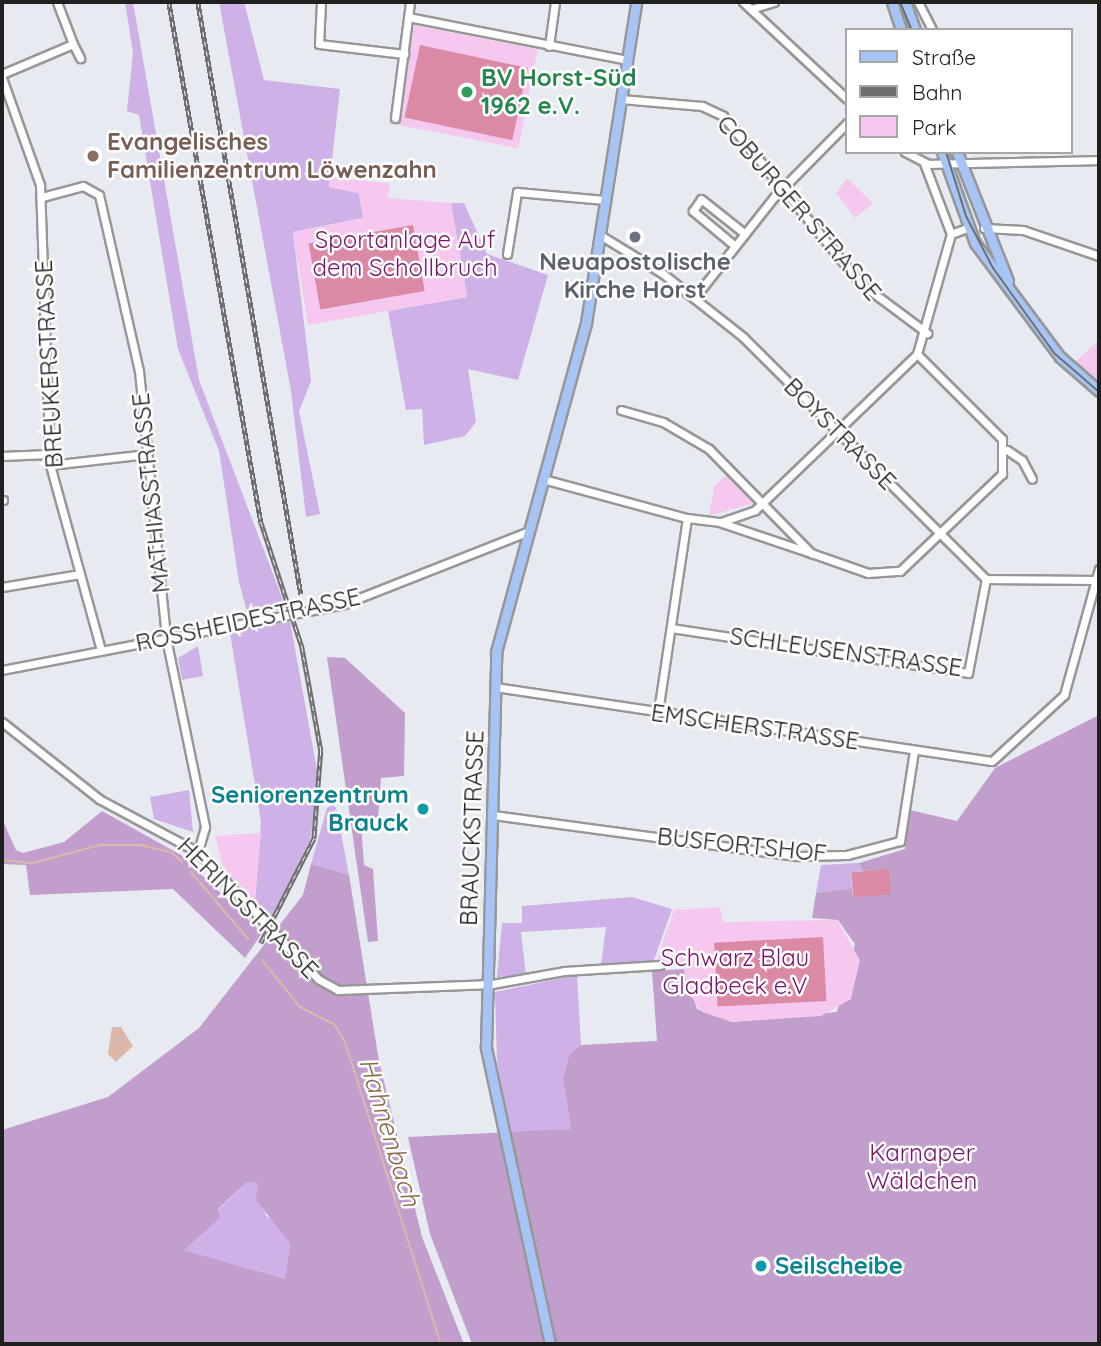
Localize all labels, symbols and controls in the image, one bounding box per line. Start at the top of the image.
legend [846,28,1073,154]
text: Straße [912,44,976,70]
place label: BV Horst-Süd 1962 e.V. [481,64,637,120]
text: Bahn [912,79,962,105]
marker: BV Horst-Süd 1962 e.V. [459,84,475,100]
street label: COBURGER STRASSE [711,110,887,306]
text: Park [912,114,956,140]
place label: Evangelisches Familienzentrum Löwenzahn [107,128,437,184]
marker: Evangelisches Familienzentrum Löwenzahn [85,148,101,164]
park label: Sportanlage Auf dem Schollbruch [312,226,498,282]
marker: Neuapostolische Kirche Horst [627,229,643,245]
place label: Neuapostolische Kirche Horst [539,248,731,304]
street label: BREUKERSTRASSE [29,259,69,469]
street label: BOYSTRASSE [778,372,902,496]
street label: MATHIASSTRASSE [126,391,176,595]
street label: ROSSHEIDESTRASSE [133,582,363,658]
street label: SCHLEUSENSTRASSE [728,621,964,683]
street label: EMSCHERSTRASSE [649,698,861,756]
street label: BRAUCKSTRASSE [454,730,490,926]
place label: Seniorenzentrum Brauck [211,781,409,837]
marker: Seniorenzentrum Brauck [415,801,431,817]
street label: BUSFORTSHOF [656,822,828,868]
street label: HERINGSTRASSE [172,832,324,984]
park label: Schwarz Blau Gladbeck e.V [661,944,809,1000]
water label: Hahnenbach [353,1054,427,1210]
park label: Karnaper Wäldchen [867,1139,977,1195]
place label: Seilscheibe [775,1252,903,1280]
marker: Seilscheibe [753,1258,769,1274]

